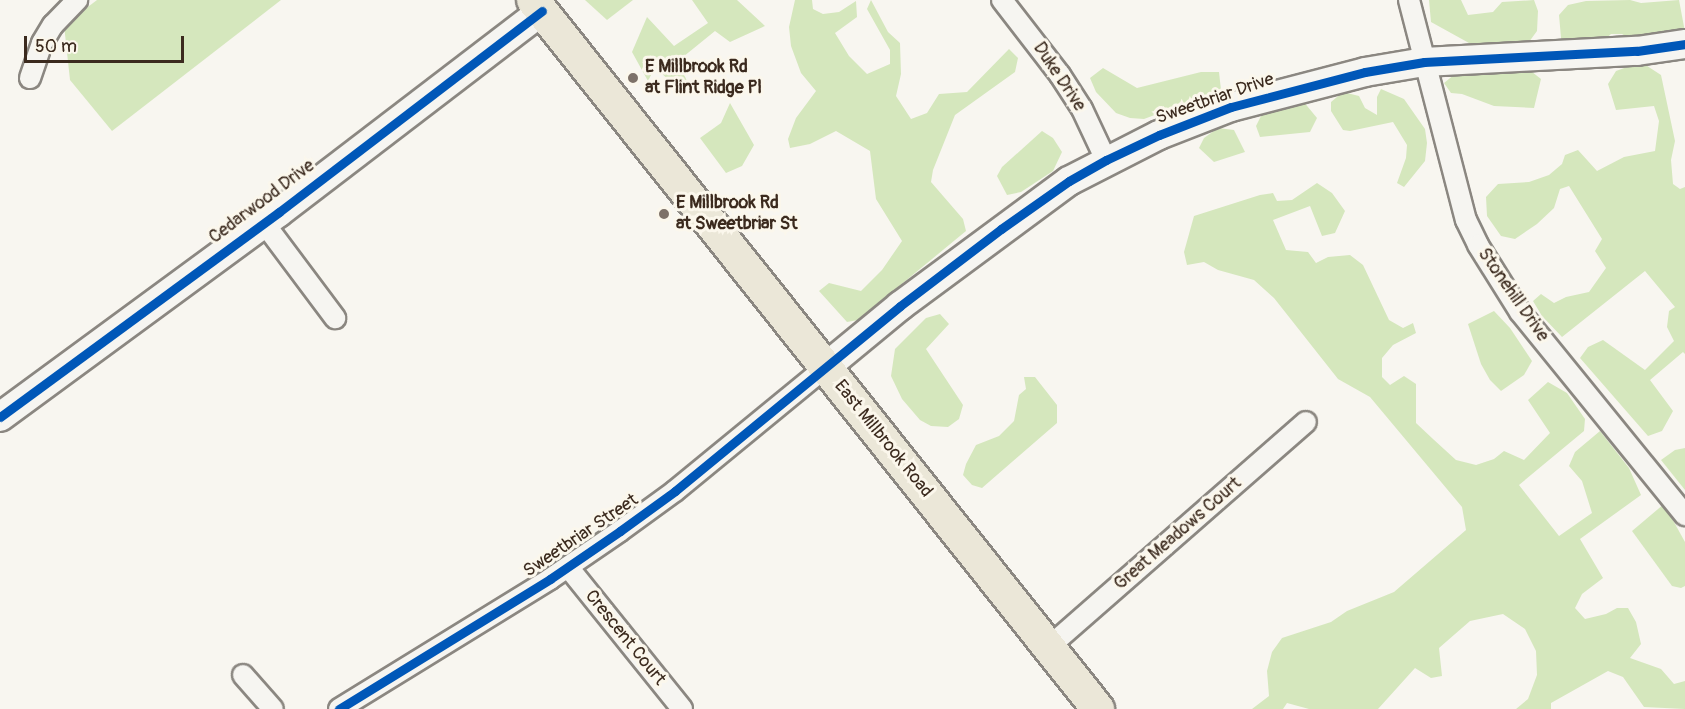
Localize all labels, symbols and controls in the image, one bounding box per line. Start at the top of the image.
scale bar [27,24,188,62]
text: 50 m [35,35,77,58]
street label: Duke Drive [1028,38,1090,116]
place label: E Millbrook Rd at Flint Ridge Pl [645,57,762,100]
street label: Sweetbriar Drive [1153,69,1277,129]
marker: E Millbrook Rd at Flint Ridge Pl [626,71,640,85]
street label: Cedarwood Drive [205,155,319,249]
place label: E Millbrook Rd at Sweetbriar St [676,193,798,236]
marker: E Millbrook Rd at Sweetbriar St [657,207,671,221]
street label: Stonehill Drive [1473,244,1553,346]
street label: East Millbrook Road [829,376,937,502]
street label: Great Meadows Court [1110,473,1246,595]
street label: Sweetbriar Street [520,490,642,582]
street label: Crescent Court [580,586,670,690]

